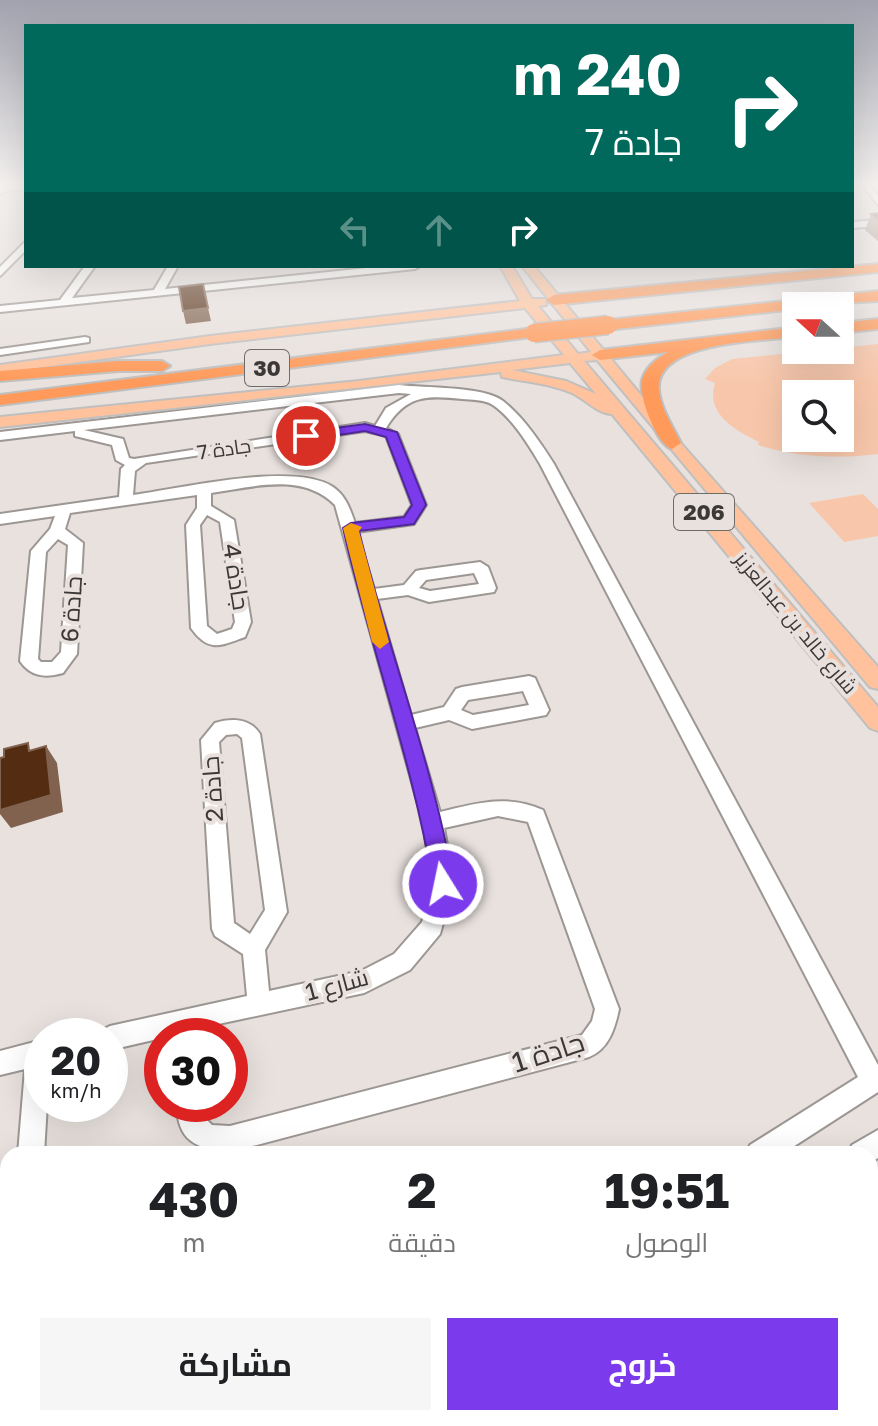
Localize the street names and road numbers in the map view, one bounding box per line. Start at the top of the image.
road number: 30 [245,350,289,386]
street label: جادة 7 [195,432,252,464]
road number: 206 [674,494,734,530]
street label: جادة 4 [218,542,257,612]
street label: شارع خالد بن عبدالعزيز [728,546,863,700]
street label: جادة 6 [54,575,87,643]
street label: جادة 2 [195,755,228,823]
street label: شارع 1 [302,961,372,1009]
street label: جادة 1 [507,1024,588,1079]

